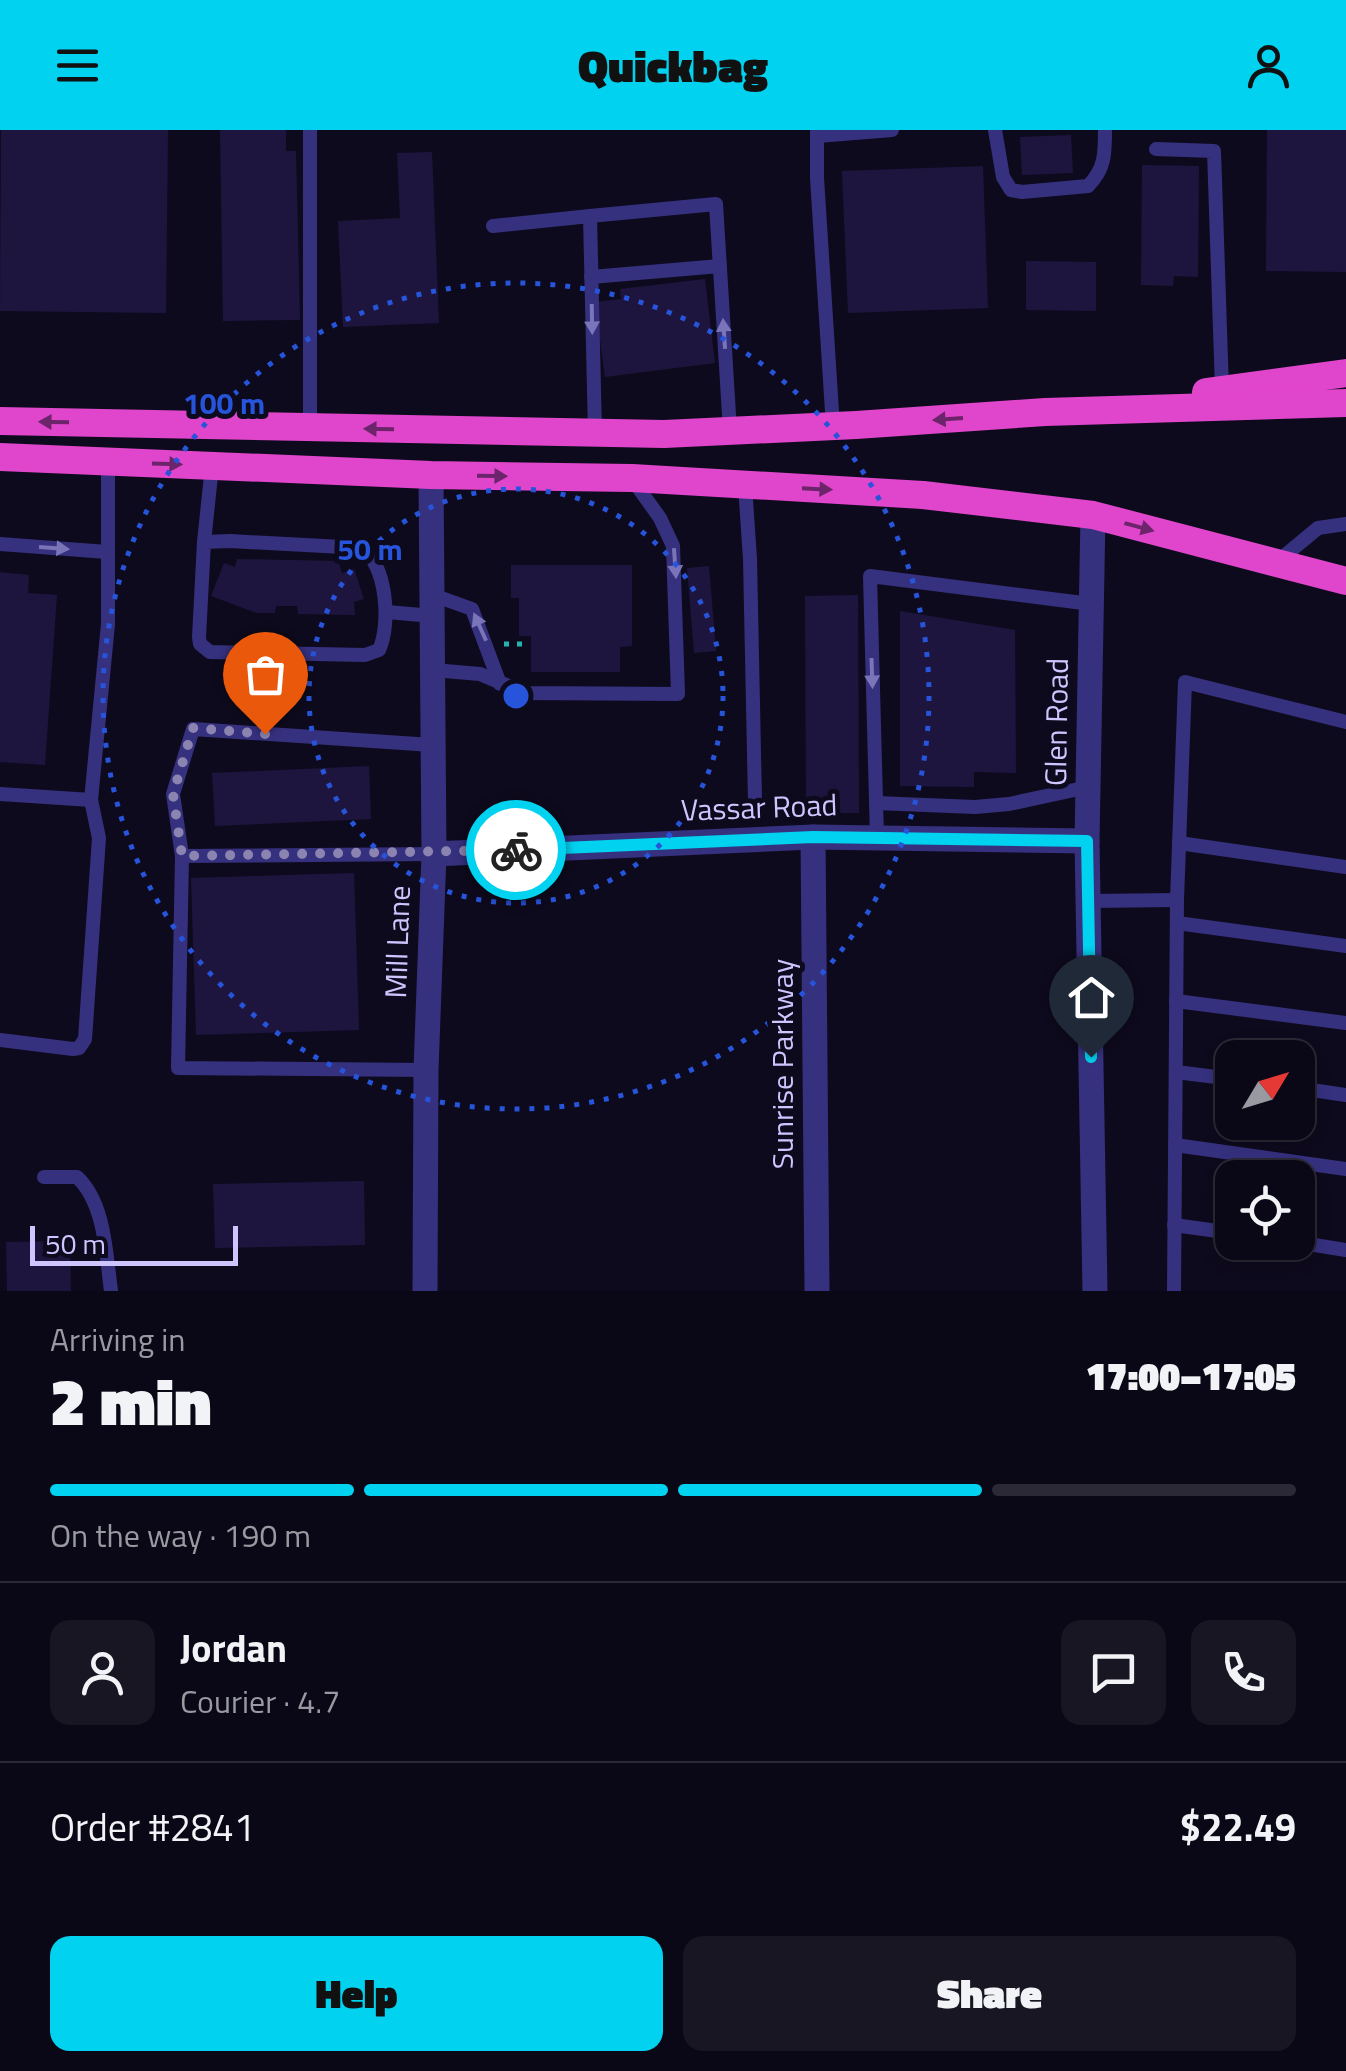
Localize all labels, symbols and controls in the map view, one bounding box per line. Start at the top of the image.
text: Quickbag [578,31,768,99]
icon: menu [50,38,105,93]
icon: person [1241,38,1296,93]
one-way arrow [585,304,601,336]
one-way arrow [716,317,732,349]
text: 100 m [183,380,265,426]
one-way arrow [932,411,964,427]
one-way arrow [37,414,69,430]
one-way arrow [362,421,394,437]
one-way arrow [152,456,184,472]
one-way arrow [477,468,509,484]
one-way arrow [801,481,833,497]
one-way arrow [1124,520,1155,535]
text: 50 m [337,526,403,572]
one-way arrow [38,541,70,557]
one-way arrow [667,548,683,580]
one-way arrow [472,612,488,641]
pin [223,632,308,735]
icon: bag [238,647,293,702]
street label: Glen Road [1032,657,1080,786]
one-way arrow [865,658,881,690]
centre of rings [498,678,534,714]
street label: Vassar Road [680,781,838,833]
courier [466,800,566,900]
icon: bike [489,823,544,878]
street label: Mill Lane [372,885,422,999]
pin [1049,955,1134,1058]
street label: Sunrise Parkway [759,959,805,1169]
icon: home [1064,970,1119,1025]
north arrow [1215,1040,1315,1140]
map controls [1215,1040,1315,1260]
button: locate [1215,1160,1315,1260]
scale bar [30,1221,238,1266]
text: 50 m [45,1222,106,1265]
text: Arriving in [50,1315,186,1363]
text: 17:00–17:05 [1086,1347,1296,1405]
text: 2 min [50,1351,211,1450]
text: On the way · 190 m [50,1511,311,1559]
text: Jordan [180,1619,287,1677]
button: person [50,1620,155,1725]
button: chat [1061,1620,1166,1725]
button: phone [1191,1620,1296,1725]
text: Courier · 4.7 [180,1677,340,1725]
text: Order #2841 [50,1798,255,1856]
text: $22.49 [1180,1798,1296,1856]
button: Help [50,1936,663,2051]
button: Share [683,1936,1296,2051]

